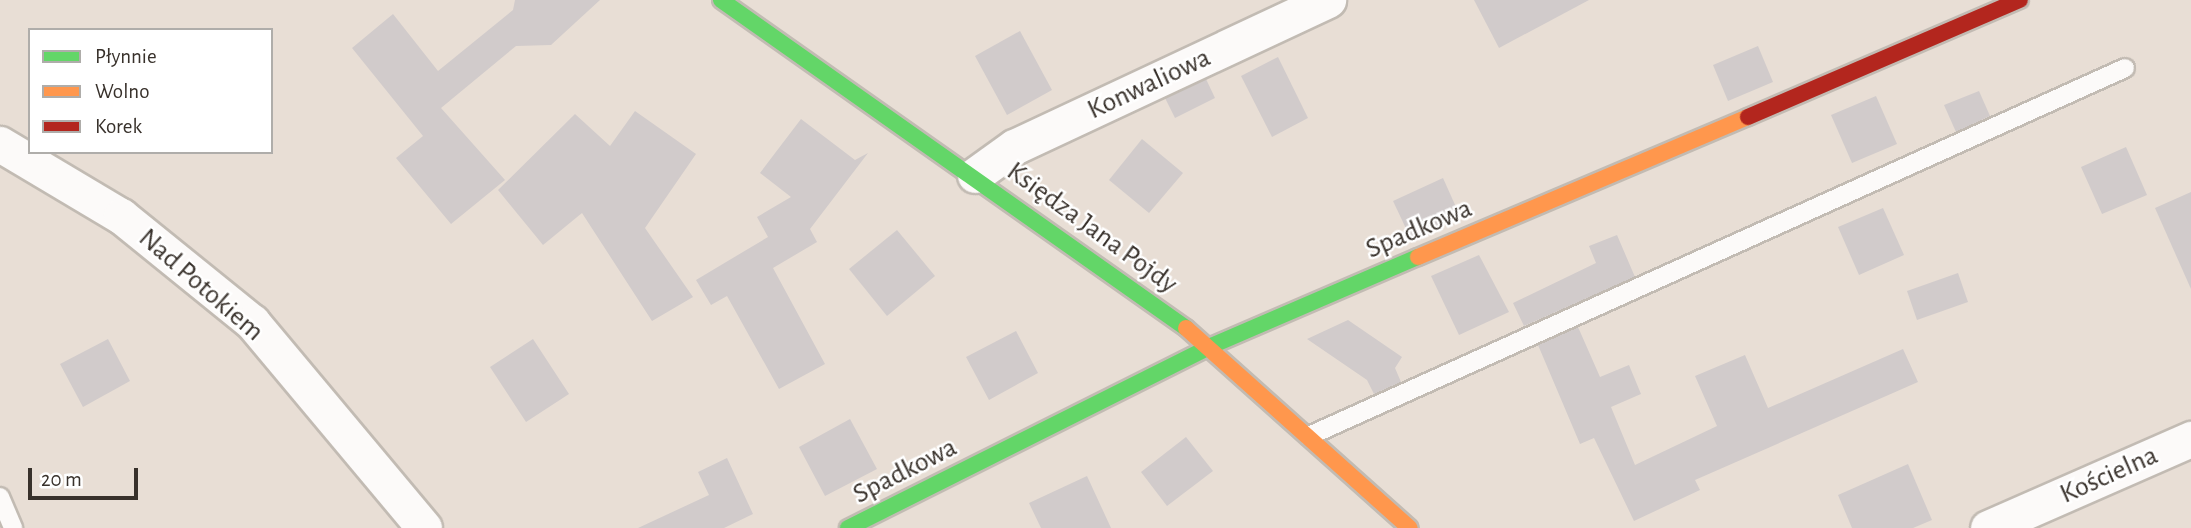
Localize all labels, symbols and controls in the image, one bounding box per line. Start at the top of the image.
legend [28,28,273,154]
street label: Konwaliowa [1082,41,1216,127]
text: Płynnie [95,46,157,67]
text: Wolno [95,81,149,102]
text: Korek [95,116,142,137]
street label: Księdza Jana Pojdy [1000,155,1184,301]
street label: Spadkowa [1361,192,1477,266]
street label: Nad Potokiem [132,222,270,348]
street label: Spadkowa [848,431,962,511]
street label: Kościelna [2055,439,2163,511]
scale bar [32,454,142,498]
text: 20 m [41,469,82,490]

